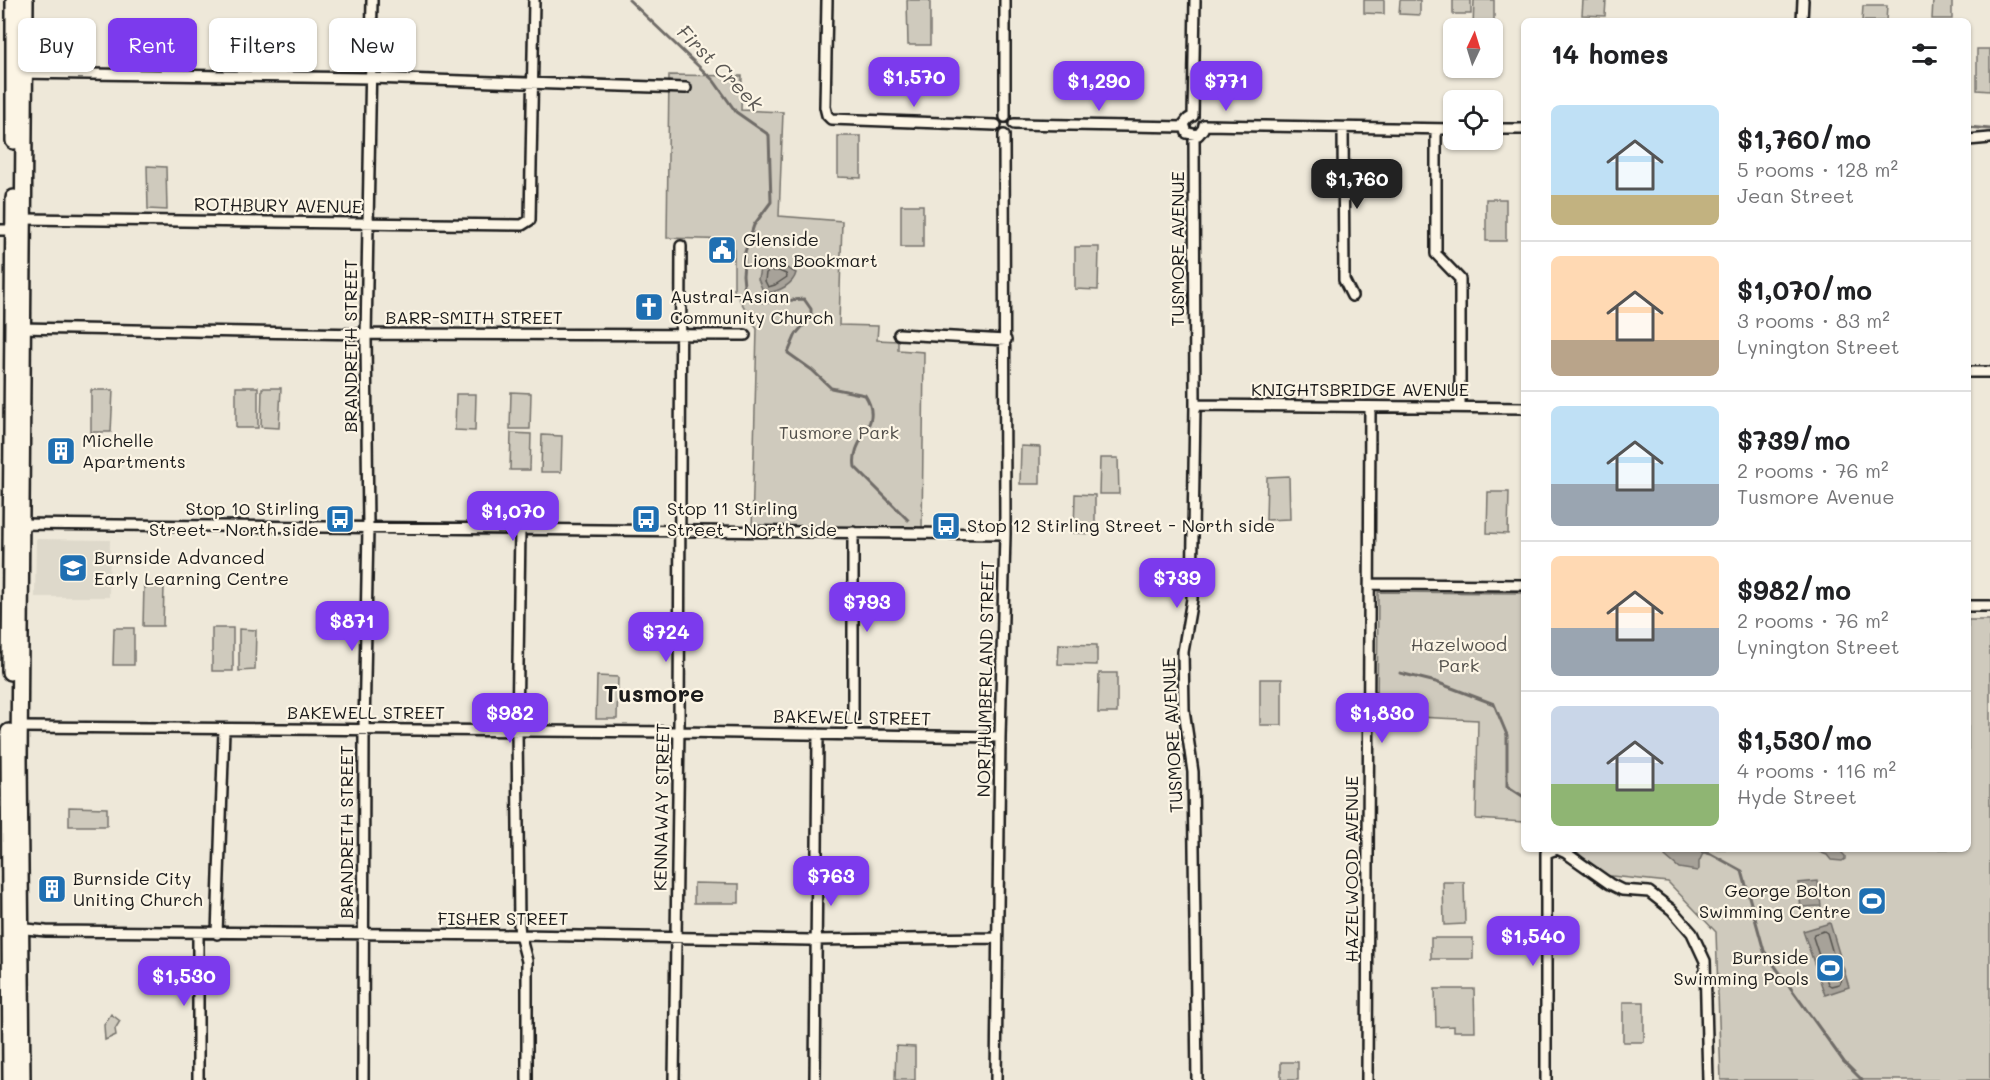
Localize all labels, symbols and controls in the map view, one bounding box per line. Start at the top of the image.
chip: Buy [18,18,96,72]
chip: Rent [108,18,197,72]
chip: Filters [209,18,317,72]
chip: New [329,18,416,72]
north arrow [1443,18,1503,78]
map controls [1443,18,1503,150]
water label: First Creek [672,19,770,116]
text: 14 homes [1551,37,1669,71]
icon: filters [1908,38,1941,71]
pin: $1,570 [865,57,963,108]
pin: $1,290 [1050,61,1148,112]
pin: $771 [1190,61,1262,112]
text: $1,570 [882,63,946,89]
text: $1,290 [1067,67,1131,93]
text: $771 [1204,67,1248,93]
button: locate [1443,90,1503,150]
text: $1,760/mo [1737,122,1871,156]
icon: home [1599,129,1671,201]
text: 5 rooms · 128 m² [1737,156,1898,182]
pin: $1,760 [1308,159,1406,210]
text: $1,760 [1325,165,1389,191]
street label: TUSMORE AVENUE [1165,171,1189,327]
text: Jean Street [1737,182,1854,208]
street label: ROTHBURY AVENUE [194,192,362,218]
place label: Glenside Lions Bookmart [743,227,878,272]
public building icon: Glenside Lions Bookmart [706,234,738,266]
street label: BRANDRETH STREET [338,259,362,433]
text: $1,070/mo [1737,273,1872,307]
icon: home [1599,280,1671,352]
place label: Austral-Asian Community Church [670,284,833,329]
church icon: Austral-Asian Community Church [633,291,665,323]
street label: BARR-SMITH STREET [385,305,563,329]
text: 3 rooms · 83 m² [1737,307,1890,333]
text: Lynington Street [1737,333,1900,359]
street label: KNIGHTSBRIDGE AVENUE [1251,377,1469,401]
park label: Tusmore Park [779,420,899,444]
text: $739/mo [1737,423,1850,457]
place label: Michelle Apartments [82,428,186,473]
icon: home [1599,430,1671,502]
building icon: Michelle Apartments [45,435,77,467]
text: 2 rooms · 76 m² [1737,457,1889,483]
text: Tusmore Avenue [1737,483,1895,509]
pin: $1,070 [464,491,562,542]
place label: Stop 10 Stirling Street - North side [149,496,319,541]
place label: Stop 11 Stirling Street - North side [667,496,837,541]
text: $1,070 [481,497,545,523]
bus stop icon: Stop 10 Stirling Street - North side [324,503,356,535]
bus stop icon: Stop 11 Stirling Street - North side [630,503,662,535]
bus stop icon: Stop 12 Stirling Street - North side [930,510,962,542]
place label: Stop 12 Stirling Street - North side [967,513,1275,537]
place label: Burnside Advanced Early Learning Centre [94,545,289,590]
school or university icon: Burnside Advanced Early Learning Centre [57,552,89,584]
pin: $739 [1141,558,1213,609]
street label: NORTHUMBERLAND STREET [971,560,999,798]
text: $739 [1153,564,1201,590]
text: $982/mo [1737,573,1851,607]
icon: home [1599,580,1671,652]
pin: $793 [831,582,903,633]
text: $793 [843,588,891,614]
pin: $871 [316,601,388,652]
text: $871 [330,607,374,633]
text: 2 rooms · 76 m² [1737,607,1889,633]
pin: $724 [630,612,702,663]
text: $724 [642,618,690,644]
park label: Hazelwood Park [1411,632,1507,677]
text: Lynington Street [1737,633,1900,659]
street label: TUSMORE AVENUE [1156,657,1188,813]
district label: Tusmore [604,677,704,708]
pin: $982 [474,693,546,744]
pin: $1,830 [1333,693,1431,744]
text: $982 [486,699,534,725]
text: $1,830 [1350,699,1414,725]
street label: BAKEWELL STREET [287,700,445,724]
street label: BAKEWELL STREET [773,704,931,730]
street label: KENNAWAY STREET [648,723,674,891]
text: $1,530/mo [1737,723,1872,757]
icon: home [1599,730,1671,802]
street label: BRANDRETH STREET [334,745,358,919]
text: 4 rooms · 116 m² [1737,757,1896,783]
street label: HAZELWOOD AVENUE [1339,776,1363,962]
text: Hyde Street [1737,783,1857,809]
pin: $763 [795,856,867,907]
text: $763 [807,862,855,888]
place label: Burnside City Uniting Church [73,866,203,911]
building icon: Burnside City Uniting Church [36,873,68,905]
place label: George Bolton Swimming Centre [1699,878,1851,923]
sports icon: George Bolton Swimming Centre [1856,885,1888,917]
street label: FISHER STREET [438,906,568,930]
pin: $1,540 [1484,916,1582,967]
text: $1,540 [1501,922,1565,948]
place label: Burnside Swimming Pools [1673,945,1809,990]
sports icon: Burnside Swimming Pools [1814,952,1846,984]
pin: $1,530 [135,956,233,1007]
text: $1,530 [152,962,216,988]

